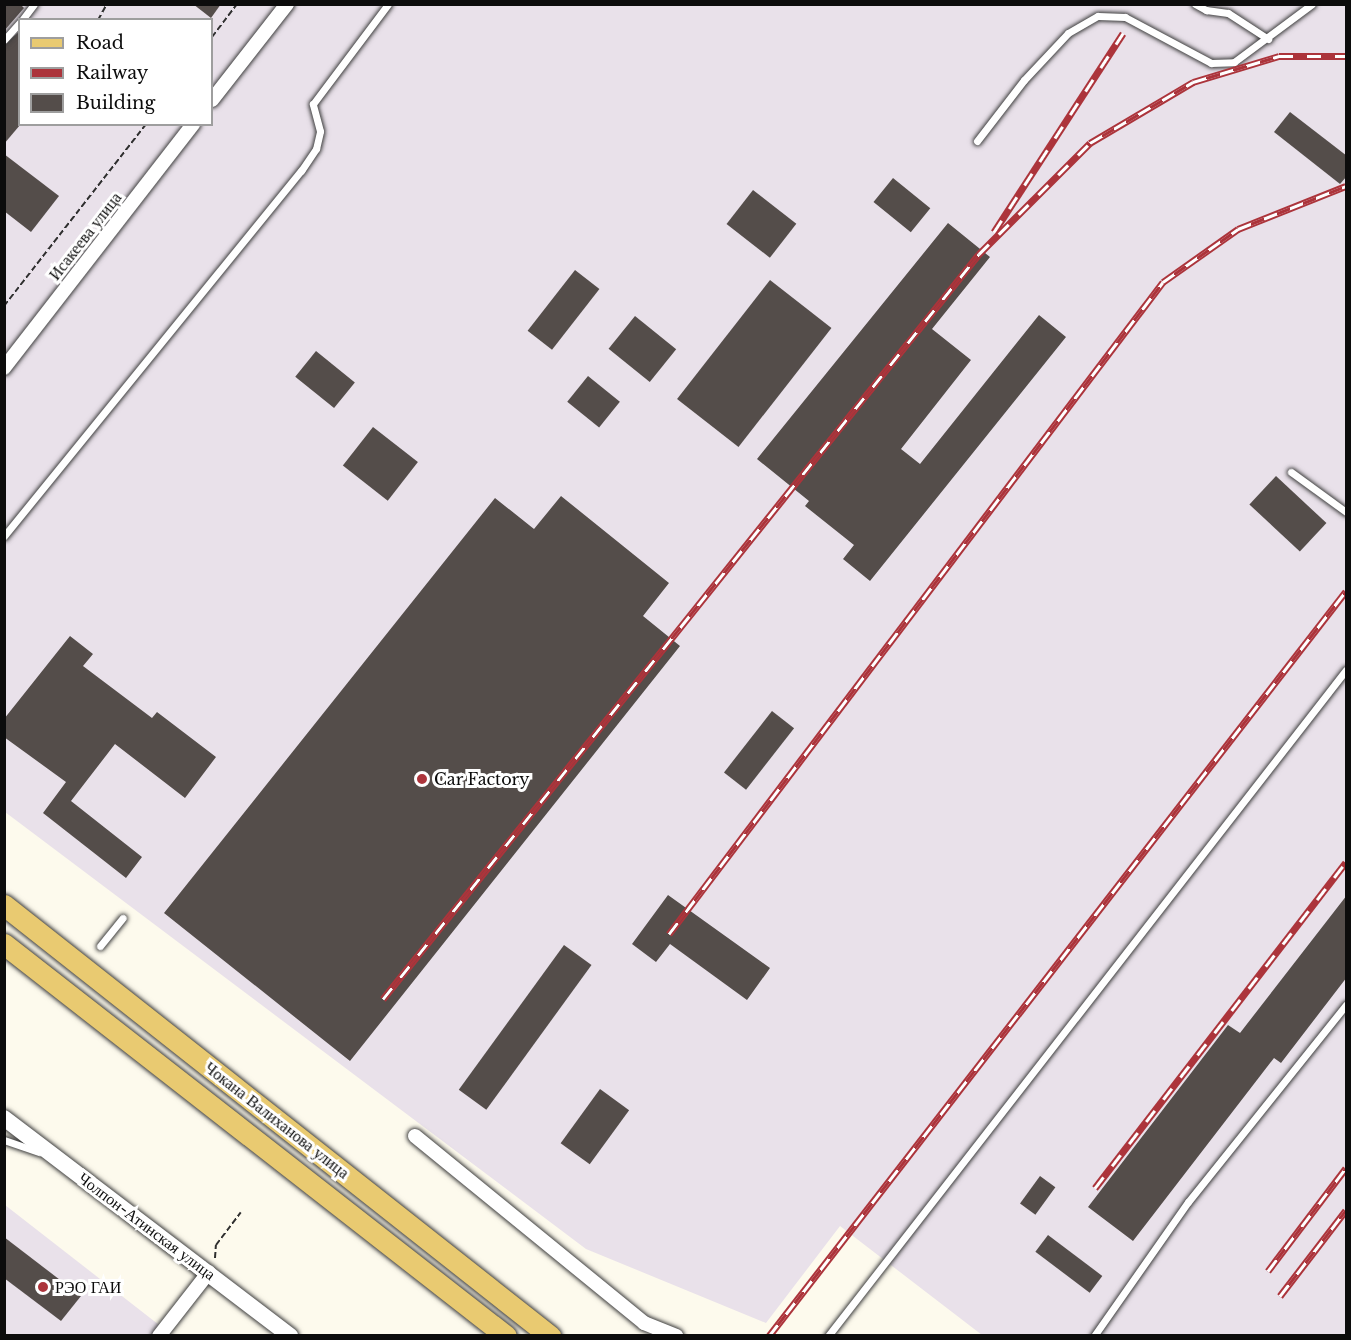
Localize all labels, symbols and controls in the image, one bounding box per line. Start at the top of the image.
legend [18,18,213,126]
text: Road [76,32,124,54]
text: Railway [76,62,148,84]
text: Building [76,92,155,114]
street label: Исакеева улица [45,188,125,284]
place label: Car Factory [434,769,530,789]
marker: Car Factory [415,772,429,786]
street label: Чокана Валиханова улица [201,1058,353,1182]
street label: Чолпон-Атинская улица [75,1168,219,1284]
place label: РЭО ГАИ [55,1277,121,1297]
marker: РЭО ГАИ [36,1280,50,1294]

